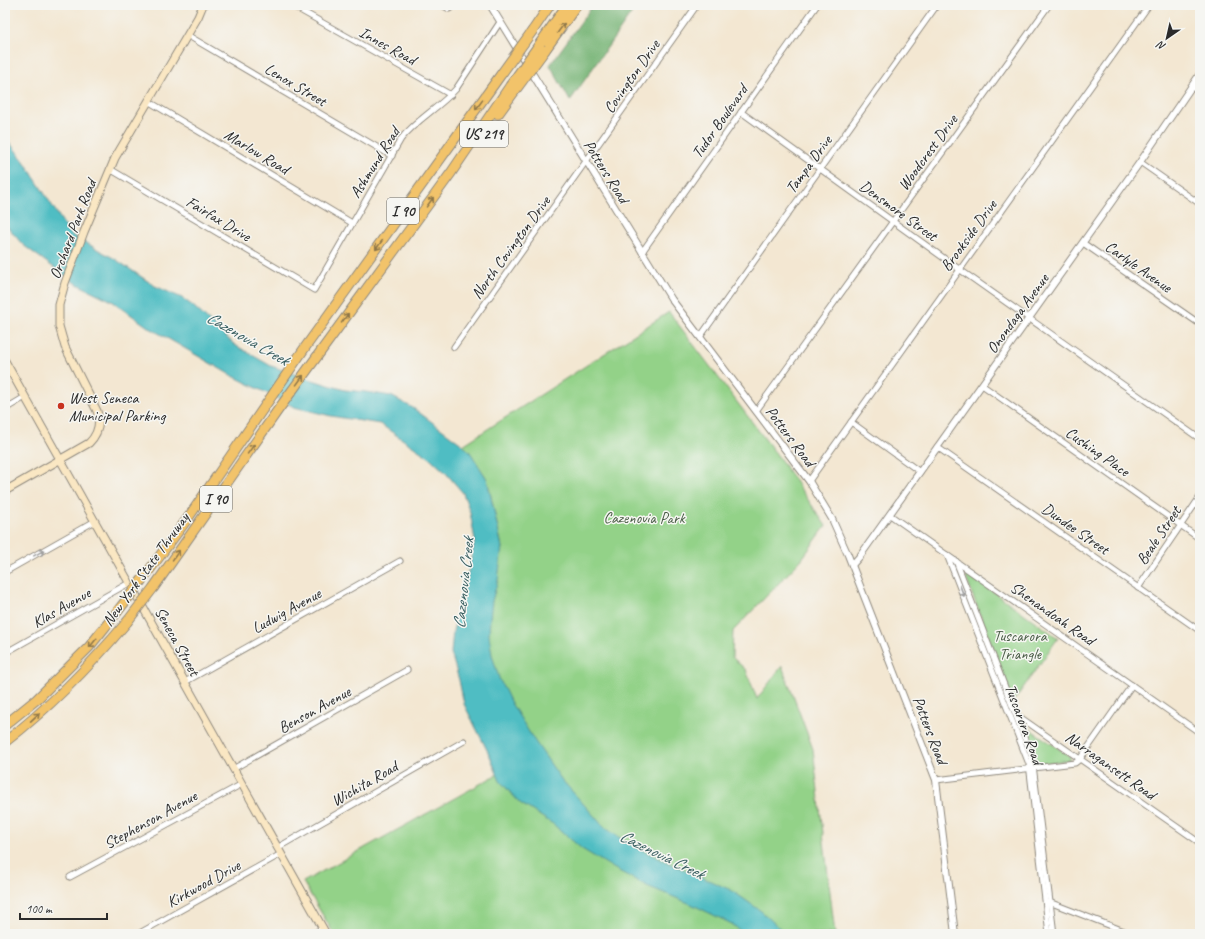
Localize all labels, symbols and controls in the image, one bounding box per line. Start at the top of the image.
north arrow [1147,18,1187,58]
street label: Innes Road [356,22,422,71]
one-way arrow [557,22,565,33]
street label: Covington Drive [599,35,665,117]
text: N [1153,37,1168,54]
street label: Lenox Street [261,59,332,112]
street label: Tudor Boulevard [687,79,754,162]
one-way arrow [475,99,483,110]
street label: Woodcrest Drive [894,109,963,194]
street label: Ashmund Road [345,121,406,202]
road number: US 219 [460,121,508,147]
street label: Marlow Road [220,125,295,180]
street label: Tampa Drive [781,130,838,197]
street label: Potters Road [579,136,635,209]
street label: Orchard Park Road [45,174,102,282]
street label: Densmore Street [856,176,943,247]
street label: North Covington Drive [467,191,556,303]
street label: Fairfax Drive [183,192,256,247]
street label: Brookside Drive [936,194,1002,275]
one-way arrow [426,196,434,207]
road number: I 90 [387,198,419,224]
street label: Carlyle Avenue [1101,237,1177,298]
one-way arrow [375,239,383,250]
street label: Onondaga Avenue [982,268,1054,357]
water label: Cazenovia Creek [203,307,295,372]
one-way arrow [341,313,349,324]
one-way arrow [296,375,304,386]
place label: West Seneca Municipal Parking [69,388,167,426]
marker: West Seneca Municipal Parking [56,401,66,411]
street label: Potters Road [761,402,821,473]
street label: Cushing Place [1062,423,1135,482]
one-way arrow [247,444,255,455]
road number: I 90 [200,486,232,512]
street label: Dundee Street [1038,498,1114,560]
street label: Beale Street [1132,501,1187,569]
street label: New York State Thruway [98,508,195,630]
park label: Cazenovia Park [603,508,686,528]
water label: Cazenovia Creek [448,534,479,629]
one-way arrow [33,548,45,556]
one-way arrow [172,550,180,561]
street label: Shenandoah Road [1006,577,1101,652]
street label: Klas Avenue [29,582,96,633]
street label: Ludwig Avenue [248,583,326,638]
one-way arrow [958,585,966,597]
street label: Seneca Street [150,604,205,681]
park label: Tuscarora Triangle [993,626,1048,664]
one-way arrow [89,637,97,648]
street label: Benson Avenue [275,681,356,738]
street label: Tuscarora Road [1000,681,1049,770]
street label: Potters Road [908,694,953,770]
one-way arrow [30,712,40,722]
street label: Narragansett Road [1061,727,1162,806]
street label: Wichita Road [328,755,404,811]
street label: Stephenson Avenue [100,785,202,854]
water label: Cazenovia Creek [616,825,710,885]
street label: Kirkwood Drive [163,855,245,912]
scale bar [20,895,107,921]
text: 100 m [26,901,53,917]

